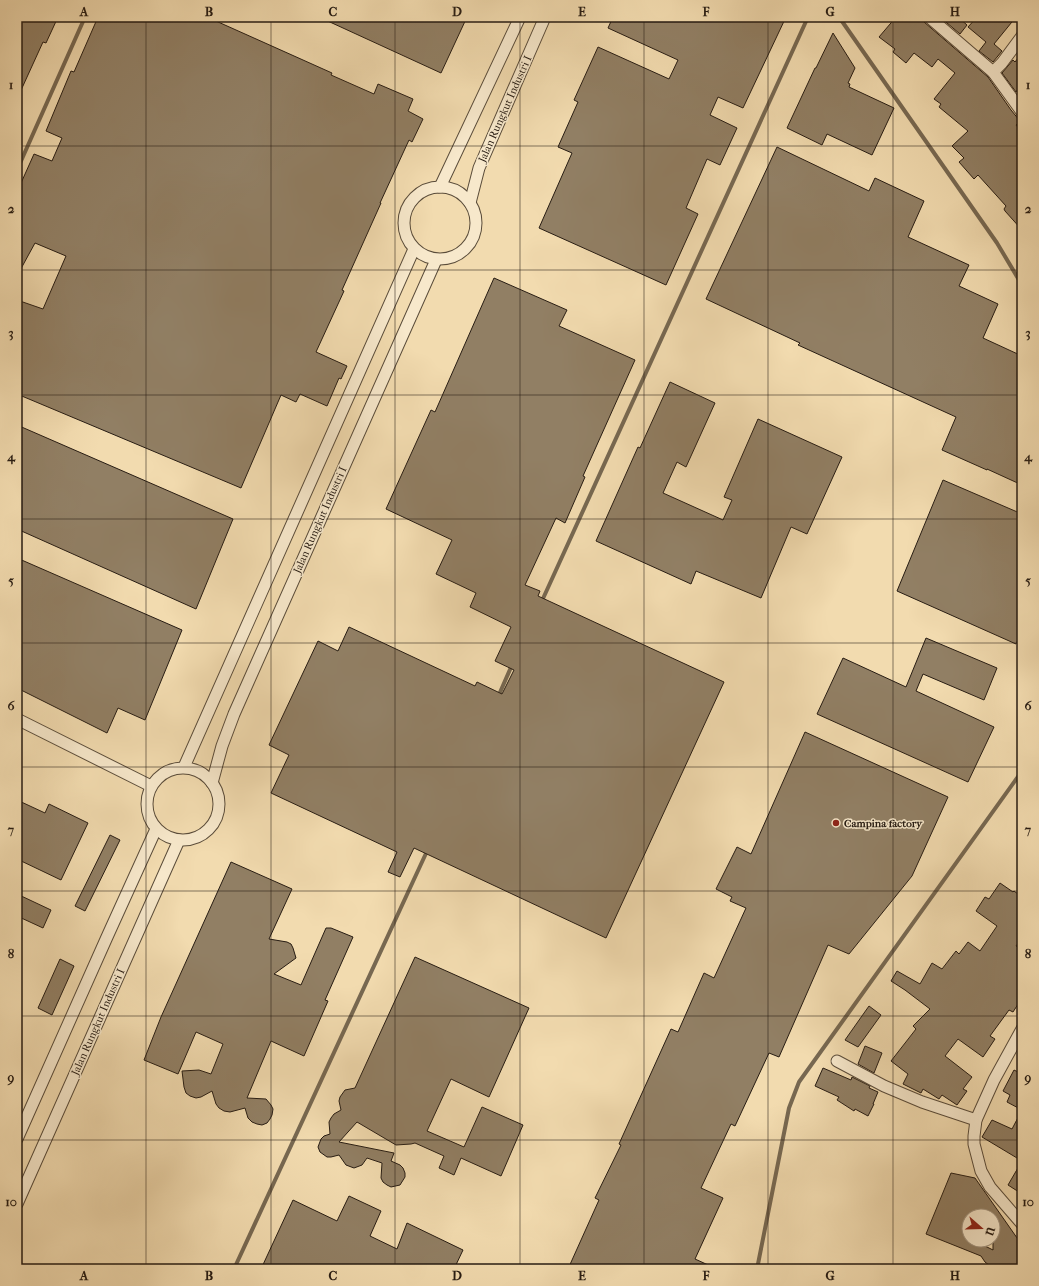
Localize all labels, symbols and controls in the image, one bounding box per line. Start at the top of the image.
text: A [79,4,89,19]
text: B [205,4,214,19]
text: C [329,4,338,19]
text: D [452,4,462,19]
text: E [578,4,586,19]
text: F [702,4,710,19]
text: G [825,4,835,19]
text: H [950,4,961,19]
street label: Jalan Rungkut Industri I [475,53,535,165]
text: 1 [9,77,14,92]
text: 1 [1026,77,1031,92]
text: 2 [8,201,15,216]
text: 2 [1025,201,1032,216]
text: 3 [8,325,14,341]
text: 3 [1025,325,1031,341]
text: 4 [6,449,16,465]
text: 4 [1023,449,1033,465]
street label: Jalan Rungkut Industri I [290,464,350,576]
text: 5 [8,573,14,588]
text: 5 [1025,573,1031,588]
text: 6 [7,698,15,713]
text: 6 [1024,698,1032,713]
place label: Campina factory [844,817,923,830]
marker: Campina factory [831,818,841,828]
text: 7 [7,822,15,837]
text: 7 [1024,822,1032,837]
text: 8 [8,946,15,961]
text: 8 [1025,946,1032,961]
street label: Jalan Rungkut Industri I [68,966,128,1078]
text: 9 [7,1070,15,1086]
text: 9 [1024,1070,1032,1086]
text: 10 [5,1194,17,1209]
text: 10 [1022,1194,1034,1209]
north arrow [961,1208,1001,1248]
text: U [982,1224,998,1238]
text: A [79,1268,89,1283]
text: B [205,1268,214,1283]
text: C [329,1268,338,1283]
text: D [452,1268,462,1283]
text: E [578,1268,586,1283]
text: F [702,1268,710,1283]
text: G [825,1268,835,1283]
text: H [950,1268,961,1283]

